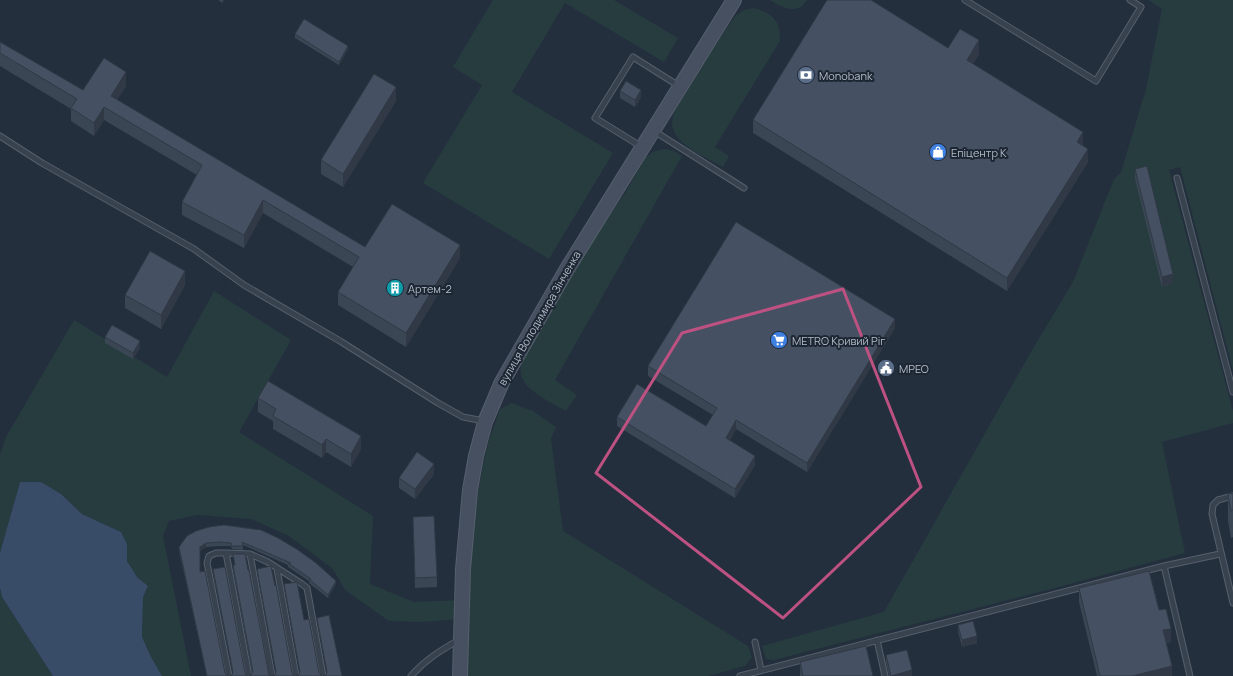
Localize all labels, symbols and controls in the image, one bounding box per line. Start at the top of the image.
bank icon: Monobank [796,65,816,85]
place label: Monobank [819,68,873,83]
shop icon: Епіцентр К [928,142,948,162]
place label: Епіцентр К [951,145,1007,160]
street label: вулиця Володимира Зінченка [494,248,584,388]
building icon: Артем-2 [385,278,405,298]
place label: Артем-2 [408,281,452,296]
supermarket icon: METRO Кривий Ріг [769,330,789,350]
place label: METRO Кривий Ріг [792,333,885,348]
public building icon: МРЕО [876,358,896,378]
place label: МРЕО [899,361,929,376]

